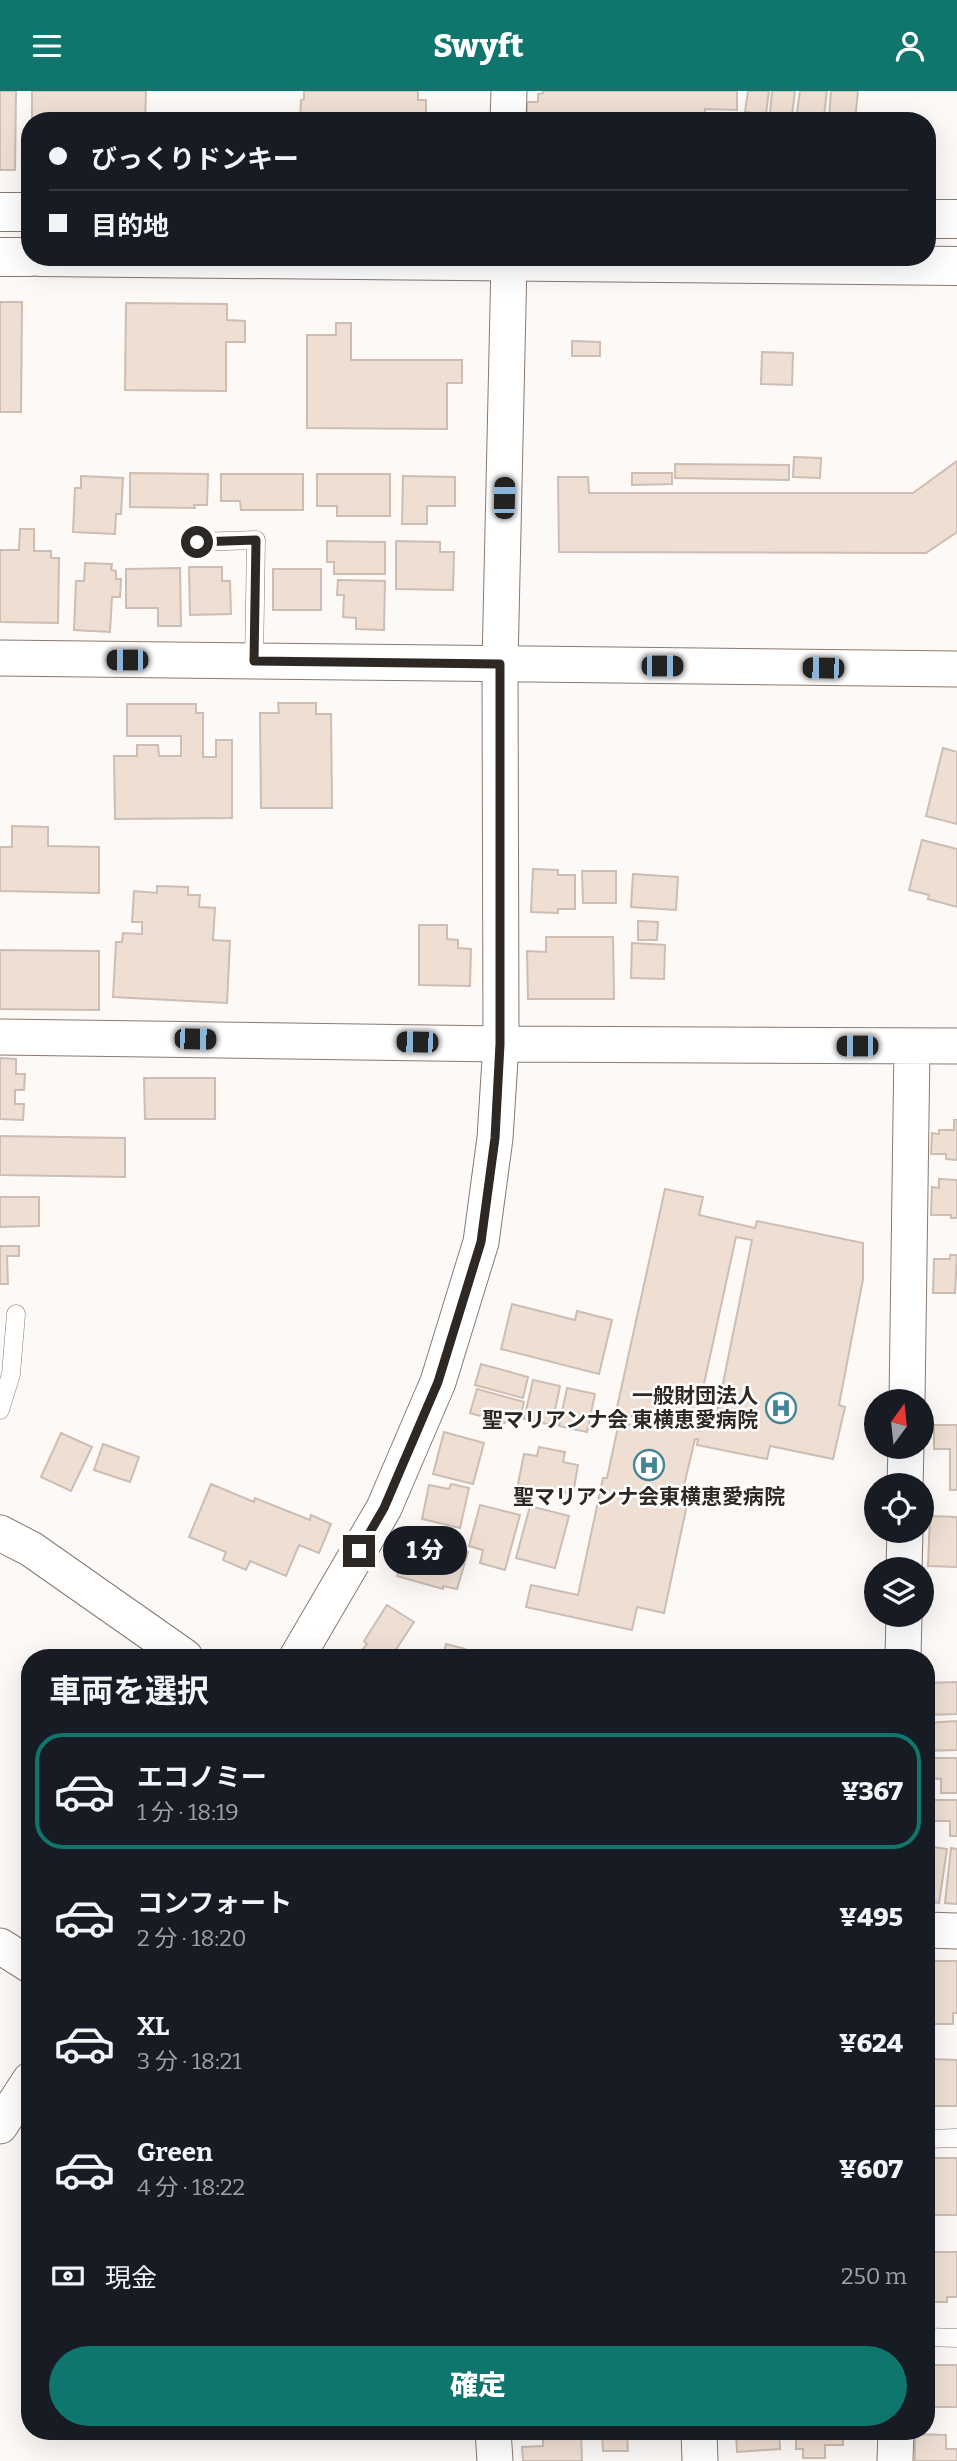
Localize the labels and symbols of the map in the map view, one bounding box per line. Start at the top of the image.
car [494,477,515,519]
route start [181,526,213,558]
car [107,650,149,671]
car [642,656,684,677]
car [802,657,845,679]
car [174,1028,217,1050]
car [396,1031,439,1053]
car [837,1036,879,1057]
place label: 一般財団法人 聖マリアンナ会 東横恵愛病院 [482,1383,758,1433]
north arrow [864,1389,934,1459]
hospital icon: 一般財団法人 聖マリアンナ会 東横恵愛病院 [764,1391,798,1425]
hospital icon: 聖マリアンナ会東横恵愛病院 [632,1448,666,1482]
place label: 聖マリアンナ会東横恵愛病院 [513,1484,785,1510]
callout: 1 分 [384,1527,467,1575]
route end [343,1535,375,1567]

